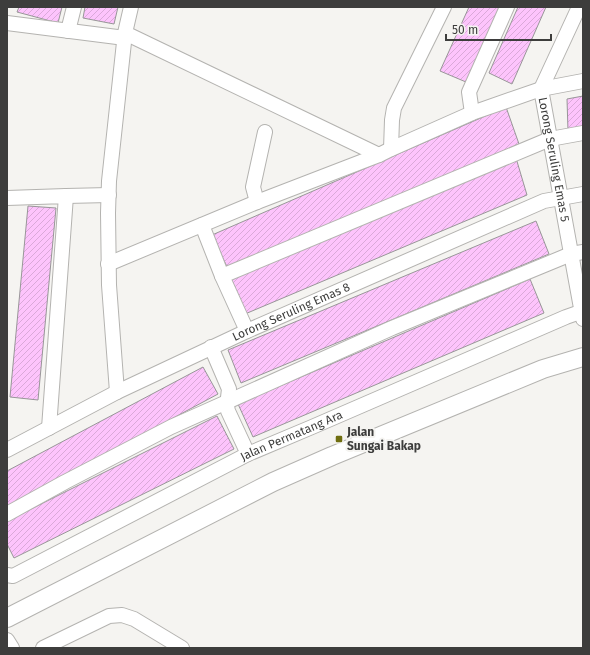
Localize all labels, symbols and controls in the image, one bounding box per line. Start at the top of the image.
scale bar [446,16,551,42]
text: 50 m [452,23,478,37]
street label: Lorong Seruling Emas 5 [536,96,572,223]
street label: Lorong Seruling Emas 8 [230,280,352,344]
street label: Jalan Permatang Ara [238,408,345,464]
place label: Jalan Sungai Bakap [346,425,421,453]
marker: Jalan Sungai Bakap [334,434,344,444]

